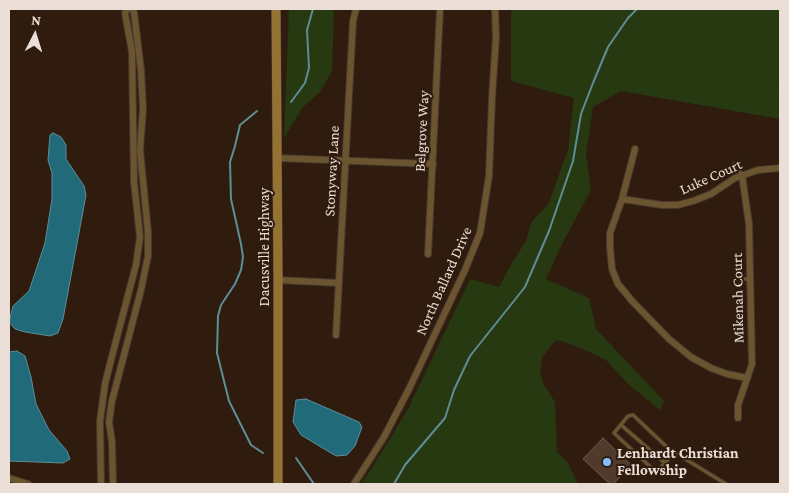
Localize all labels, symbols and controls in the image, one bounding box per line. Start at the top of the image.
north arrow [10,10,60,60]
text: N [31,12,42,28]
street label: Belgrove Way [411,90,433,172]
street label: Stonyway Lane [321,125,343,217]
street label: Luke Court [677,155,745,199]
street label: Dacusville Highway [255,188,273,306]
street label: North Ballard Drive [412,224,476,338]
street label: Mikenah Court [728,253,748,343]
place label: Lenhardt Christian Fellowship [617,444,739,479]
marker: Lenhardt Christian Fellowship [601,456,613,468]

